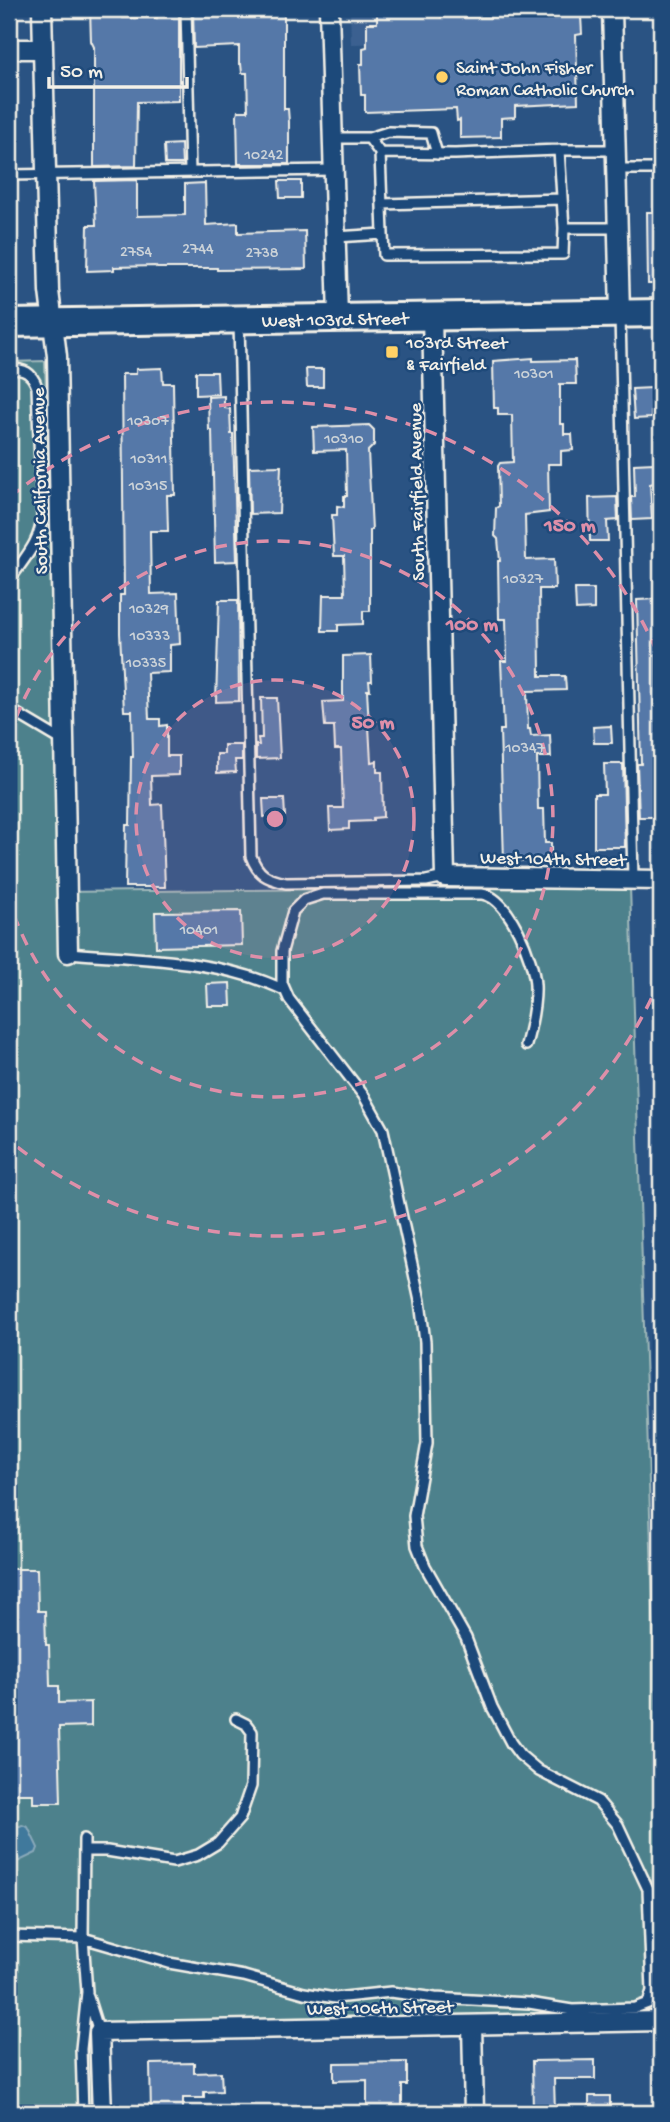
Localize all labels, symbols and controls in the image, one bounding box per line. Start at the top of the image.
scale bar [49,46,187,90]
place label: Saint John Fisher Roman Catholic Church [456,58,634,103]
text: 50 m [60,61,103,86]
marker: Saint John Fisher Roman Catholic Church [434,69,450,85]
house number: 10242 [244,147,284,166]
house number: 2744 [182,241,214,260]
house number: 2754 [120,244,153,263]
house number: 2738 [245,245,279,264]
street label: West 103rd Street [262,309,411,334]
place label: 103rd Street & Fairfield [405,333,510,378]
marker: 103rd Street & Fairfield [384,344,400,360]
house number: 10301 [513,366,554,385]
street label: South California Avenue [28,387,55,575]
street label: South Fairfield Avenue [405,403,432,581]
house number: 10307 [126,413,169,432]
house number: 10310 [323,431,364,450]
house number: 10311 [130,451,167,470]
house number: 10315 [128,478,167,497]
text: 150 m [543,515,596,540]
house number: 10327 [502,571,544,590]
house number: 10329 [128,601,169,620]
text: 100 m [445,614,498,639]
house number: 10333 [129,628,170,647]
house number: 10335 [125,655,166,674]
text: 50 m [352,712,395,737]
house number: 10347 [504,740,546,759]
centre of rings [263,807,287,831]
street label: West 104th Street [480,848,628,873]
house number: 10401 [179,922,218,941]
street label: West 106th Street [307,1997,456,2022]

